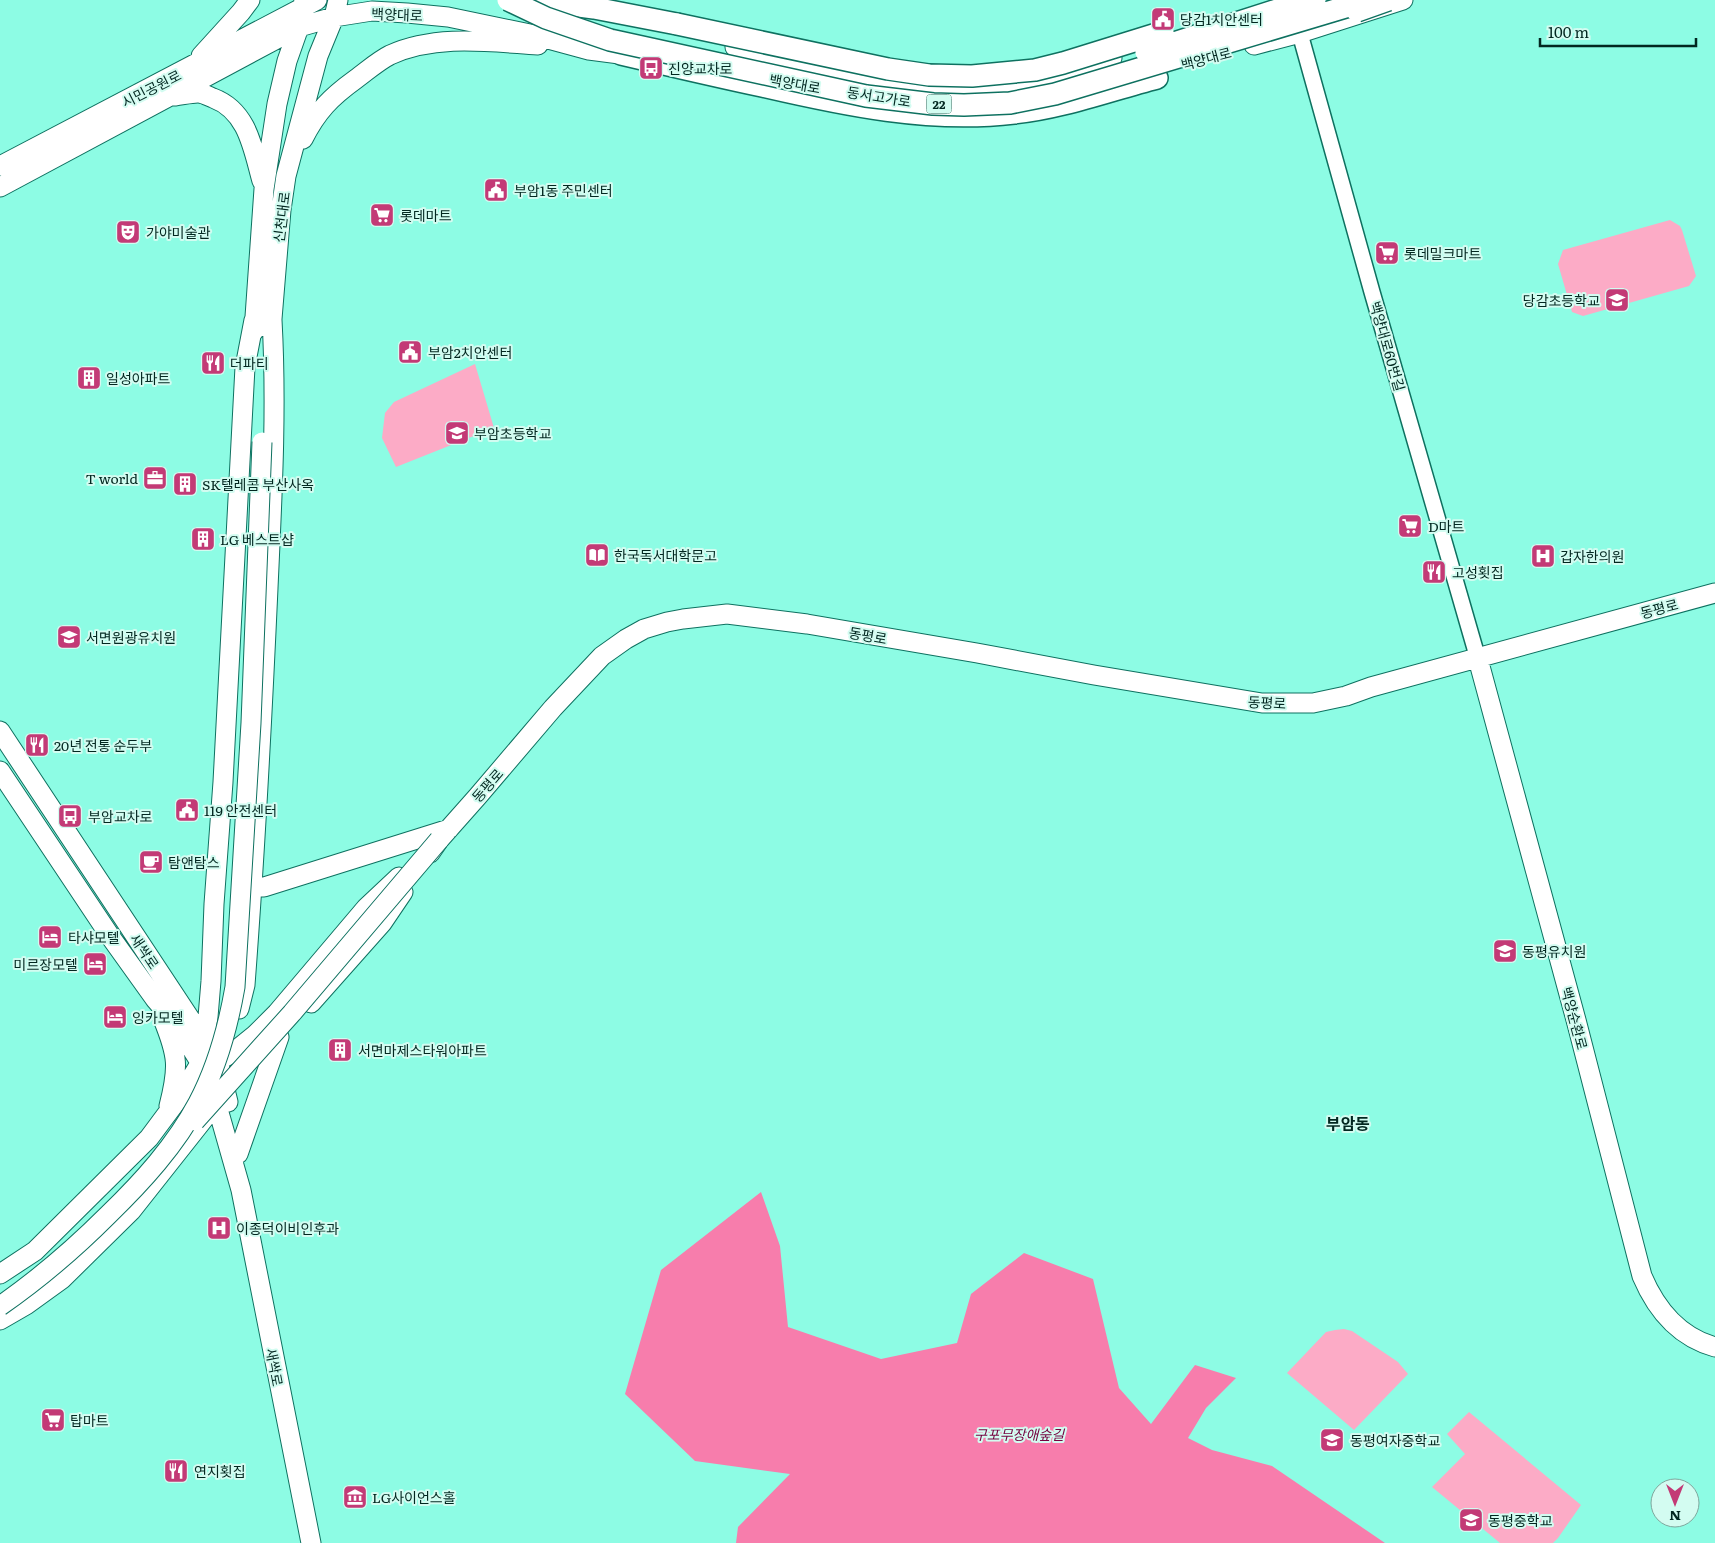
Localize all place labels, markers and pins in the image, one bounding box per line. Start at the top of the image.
public building icon: 당감1치안센터 [1150,6,1176,32]
place label: 당감1치안센터 [1180,9,1263,29]
bus stop icon: 진양교차로 [638,55,664,81]
place label: 진양교차로 [668,58,733,78]
public building icon: 부암1동 주민센터 [483,177,509,203]
place label: 부암1동 주민센터 [514,180,613,200]
supermarket icon: 롯데마트 [369,202,395,228]
place label: 롯데마트 [400,205,452,225]
theatre icon: 가야미술관 [115,219,141,245]
place label: 가야미술관 [146,222,211,242]
supermarket icon: 롯데밀크마트 [1374,240,1400,266]
place label: 롯데밀크마트 [1404,243,1481,263]
school or university icon: 당감초등학교 [1604,287,1630,313]
place label: 당감초등학교 [1523,290,1600,310]
public building icon: 부암2치안센터 [397,339,423,365]
place label: 부암2치안센터 [428,342,512,362]
restaurant icon: 더파티 [200,350,226,376]
place label: 더파티 [230,353,269,373]
building icon: 일성아파트 [76,365,102,391]
place label: 일성아파트 [106,368,171,388]
school or university icon: 부암초등학교 [444,420,470,446]
place label: 부암초등학교 [474,423,551,443]
office icon: T world [142,465,168,491]
place label: T world [86,468,138,488]
building icon: SK텔레콤 부산사옥 [172,471,198,497]
place label: SK텔레콤 부산사옥 [202,474,314,494]
supermarket icon: D마트 [1397,513,1423,539]
place label: D마트 [1428,516,1465,536]
building icon: LG 베스트샵 [190,526,216,552]
place label: LG 베스트샵 [220,529,294,549]
library icon: 한국독서대학문고 [584,542,610,568]
hospital icon: 갑자한의원 [1530,543,1556,569]
place label: 한국독서대학문고 [614,545,717,565]
place label: 갑자한의원 [1560,546,1624,566]
restaurant icon: 고성횟집 [1421,559,1447,585]
place label: 고성횟집 [1452,562,1504,582]
school or university icon: 서면원광유치원 [56,624,82,650]
place label: 서면원광유치원 [86,627,176,647]
restaurant icon: 20년 전통 순두부 [24,732,50,758]
place label: 20년 전통 순두부 [54,735,152,755]
public building icon: 119 안전센터 [174,797,200,823]
place label: 119 안전센터 [204,800,277,820]
bus stop icon: 부암교차로 [57,803,83,829]
place label: 부암교차로 [88,806,153,826]
cafe icon: 탐앤탐스 [138,849,164,875]
place label: 탐앤탐스 [168,852,220,872]
hotel icon: 타샤모텔 [37,924,63,950]
place label: 타샤모텔 [68,927,120,947]
school or university icon: 동평유치원 [1492,938,1518,964]
place label: 동평유치원 [1522,941,1586,961]
hotel icon: 미르장모텔 [82,951,108,977]
place label: 미르장모텔 [14,954,78,974]
hotel icon: 잉카모텔 [102,1004,128,1030]
place label: 잉카모텔 [132,1007,184,1027]
building icon: 서면마제스타워아파트 [327,1037,353,1063]
place label: 서면마제스타워아파트 [358,1040,487,1060]
hospital icon: 이종덕이비인후과 [206,1215,232,1241]
place label: 이종덕이비인후과 [236,1218,339,1238]
supermarket icon: 탑마트 [40,1407,66,1433]
place label: 탑마트 [70,1410,109,1430]
school or university icon: 동평여자중학교 [1319,1427,1345,1453]
place label: 동평여자중학교 [1350,1430,1440,1450]
restaurant icon: 연지횟집 [163,1458,189,1484]
place label: 연지횟집 [194,1461,246,1481]
museum icon: LG사이언스홀 [342,1484,368,1510]
place label: LG사이언스홀 [372,1487,456,1507]
school or university icon: 동평중학교 [1458,1507,1484,1533]
place label: 동평중학교 [1488,1510,1553,1530]

